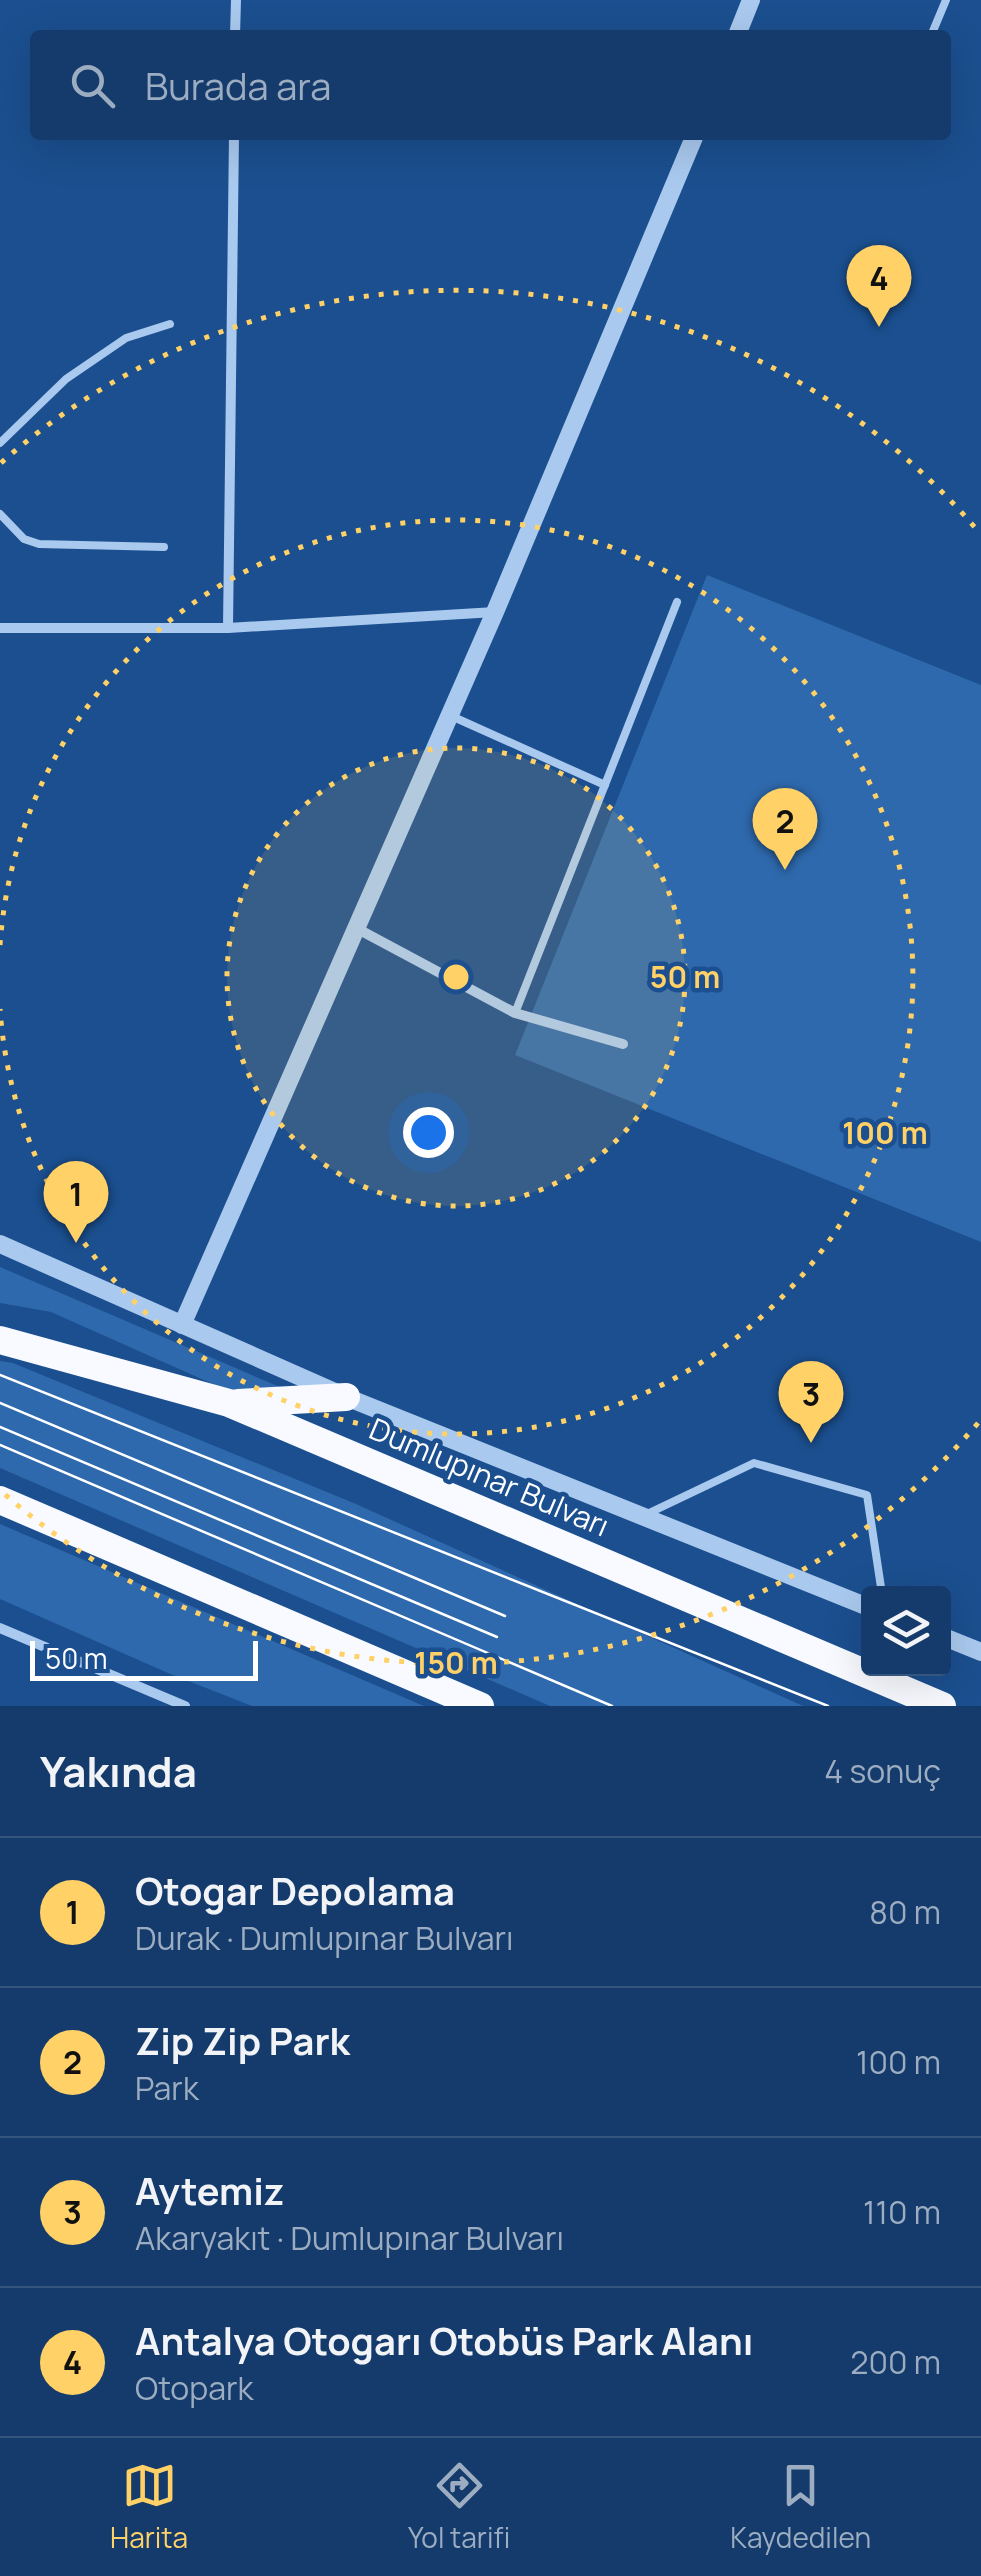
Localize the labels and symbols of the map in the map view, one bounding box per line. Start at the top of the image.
pin: 4 [846,245,912,327]
pin: 2 [752,788,818,870]
text: 50 m [650,956,720,997]
centre of rings [438,959,474,995]
your location [403,1107,454,1158]
text: 100 m [842,1112,928,1153]
pin: 1 [44,1160,108,1243]
pin: 3 [778,1360,844,1443]
street label: Dumlupınar Bulvarı [364,1408,616,1546]
scale bar [30,1636,258,1681]
text: 150 m [414,1642,498,1683]

